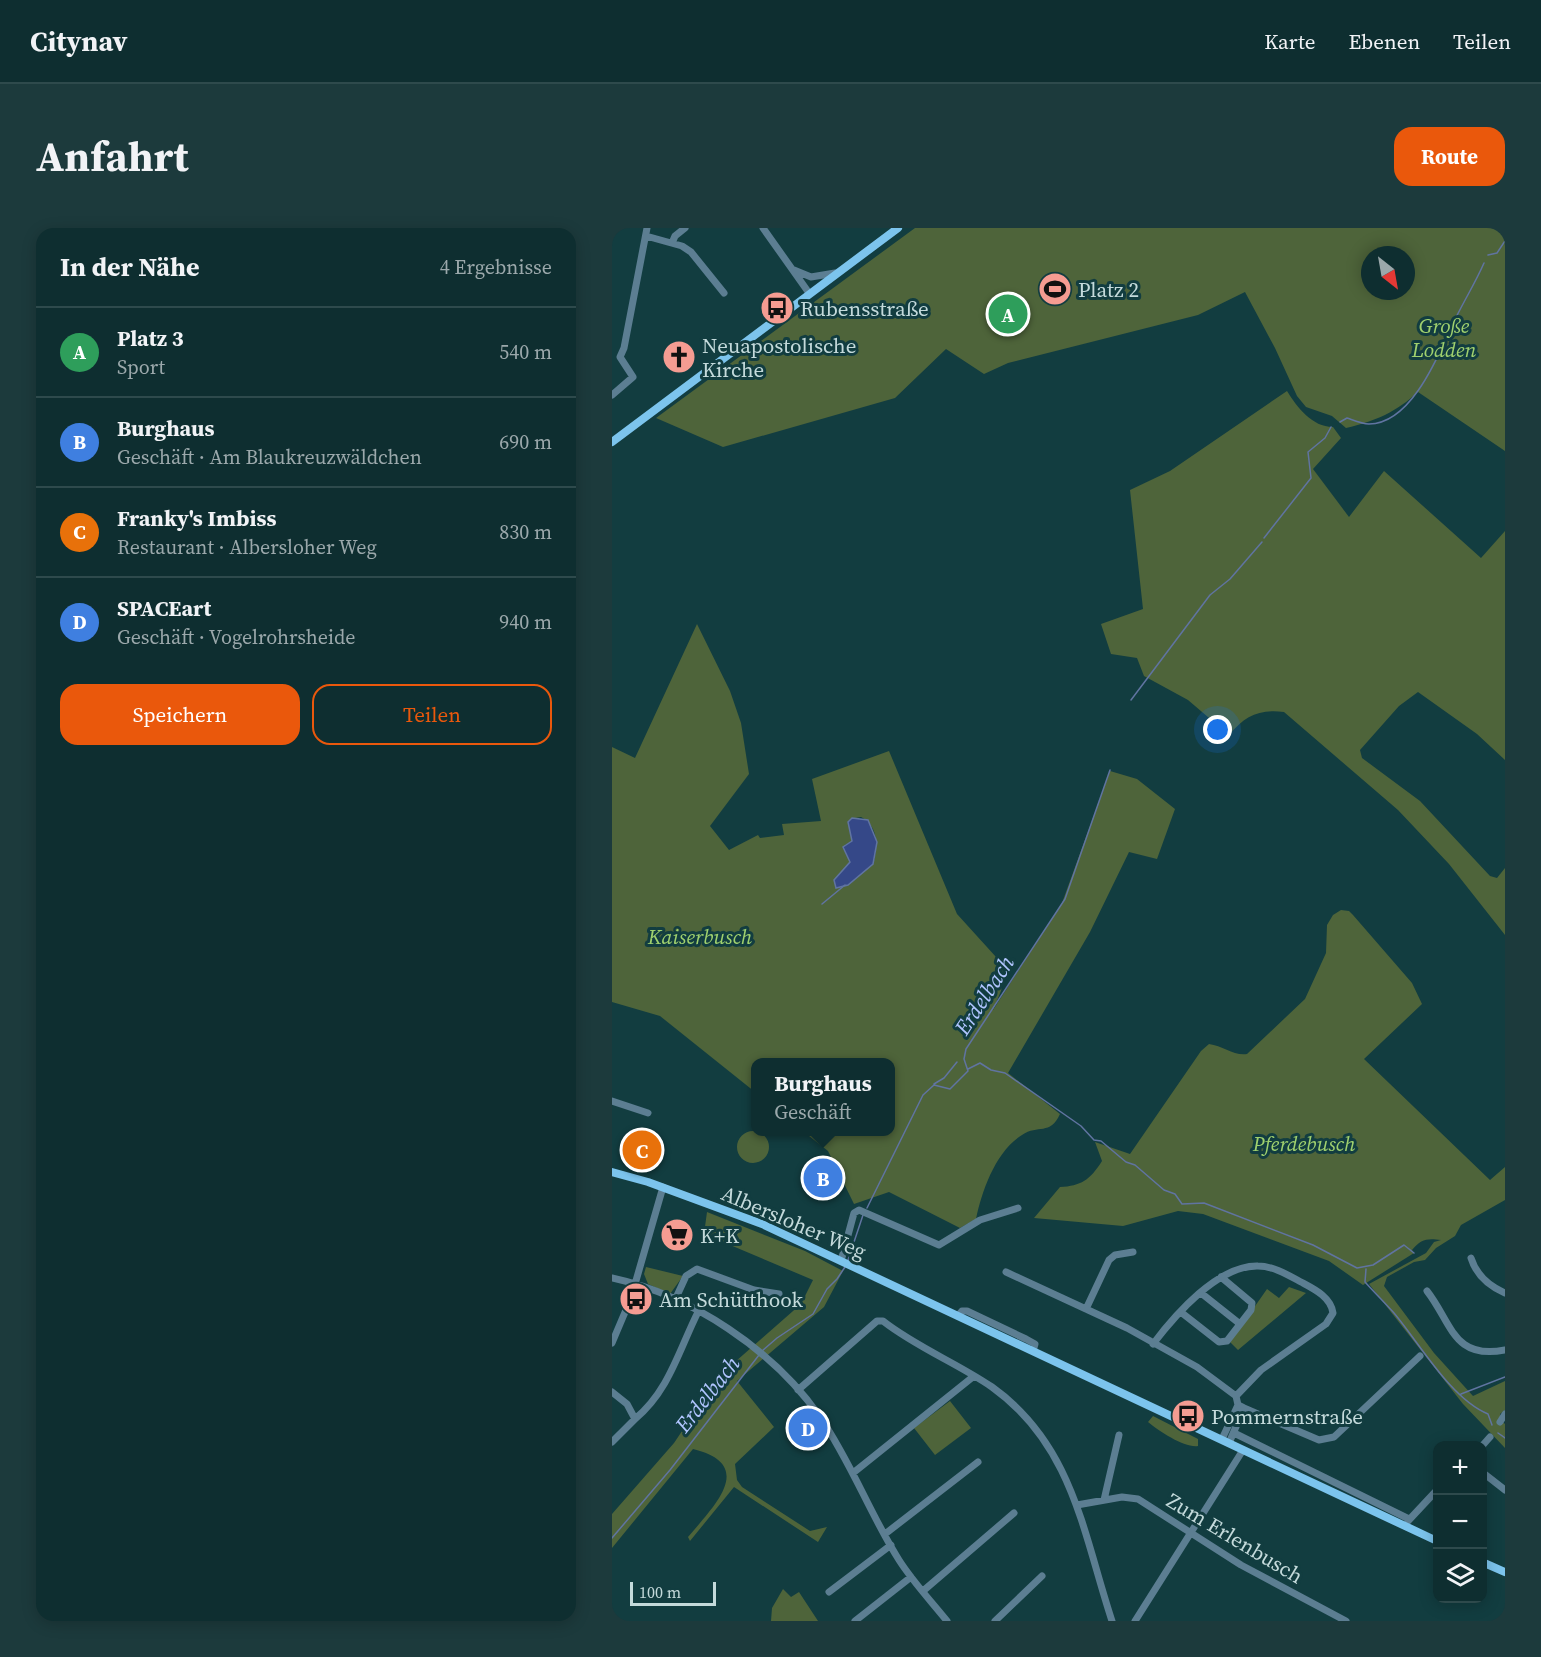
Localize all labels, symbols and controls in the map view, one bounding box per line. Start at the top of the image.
text: Citynav [30,22,127,60]
text: Karte [1264,27,1315,56]
text: Ebenen [1348,27,1420,56]
text: Teilen [1453,27,1511,56]
text: Anfahrt [36,127,188,185]
button: Route [1394,127,1505,186]
north arrow [1361,246,1415,300]
text: In der Nähe [60,249,200,285]
text: 4 Ergebnisse [440,253,552,281]
sports icon: Platz 2 [1037,271,1073,307]
place label: Platz 2 [1078,275,1139,304]
bus stop icon: Rubensstraße [759,290,795,326]
pin: A [988,292,1028,337]
place label: Rubensstraße [800,294,929,323]
park label: Große Lodden [1411,311,1476,364]
text: Platz 3 [117,323,184,353]
place label: Neuapostolische Kirche [702,331,856,384]
text: A [73,338,86,366]
text: 540 m [499,338,552,366]
church icon: Neuapostolische Kirche [661,339,697,375]
text: Sport [117,353,165,381]
text: Burghaus [117,413,214,443]
text: B [73,428,86,456]
text: 690 m [499,428,552,456]
text: Geschäft · Am Blaukreuzwäldchen [117,443,422,471]
text: Franky's Imbiss [117,503,276,533]
text: C [73,518,86,546]
text: 830 m [499,518,552,546]
text: Restaurant · Albersloher Weg [117,533,377,561]
text: SPACEart [117,593,211,623]
text: D [72,608,87,636]
text: 940 m [499,608,552,636]
text: Geschäft · Vogelrohrsheide [117,623,356,651]
button: Speichern [60,684,300,745]
button: Teilen [312,684,552,745]
your location [1203,715,1232,744]
park label: Kaiserbusch [647,922,753,951]
water label: Erdelbach [947,949,1021,1042]
popup [751,1058,895,1136]
text: Burghaus [774,1068,872,1098]
text: Geschäft [774,1098,851,1126]
pin: C [622,1128,662,1172]
park label: Pferdebusch [1252,1129,1356,1158]
pin: B [804,1156,842,1200]
street label: Albersloher Weg [717,1178,871,1266]
supermarket icon: K+K [659,1217,695,1253]
place label: K+K [700,1221,739,1250]
bus stop icon: Am Schütthook [618,1281,654,1317]
place label: Am Schütthook [659,1285,804,1314]
water label: Erdelbach [667,1350,746,1439]
bus stop icon: Pommernstraße [1170,1398,1206,1434]
place label: Pommernstraße [1211,1402,1363,1431]
pin: D [788,1406,828,1450]
map controls [1433,1441,1487,1603]
button: + [1433,1441,1487,1495]
street label: Zum Erlenbusch [1161,1486,1309,1590]
button: − [1433,1495,1487,1549]
button: layers [1433,1549,1487,1603]
scale bar [630,1579,716,1606]
text: 100 m [639,1581,681,1603]

